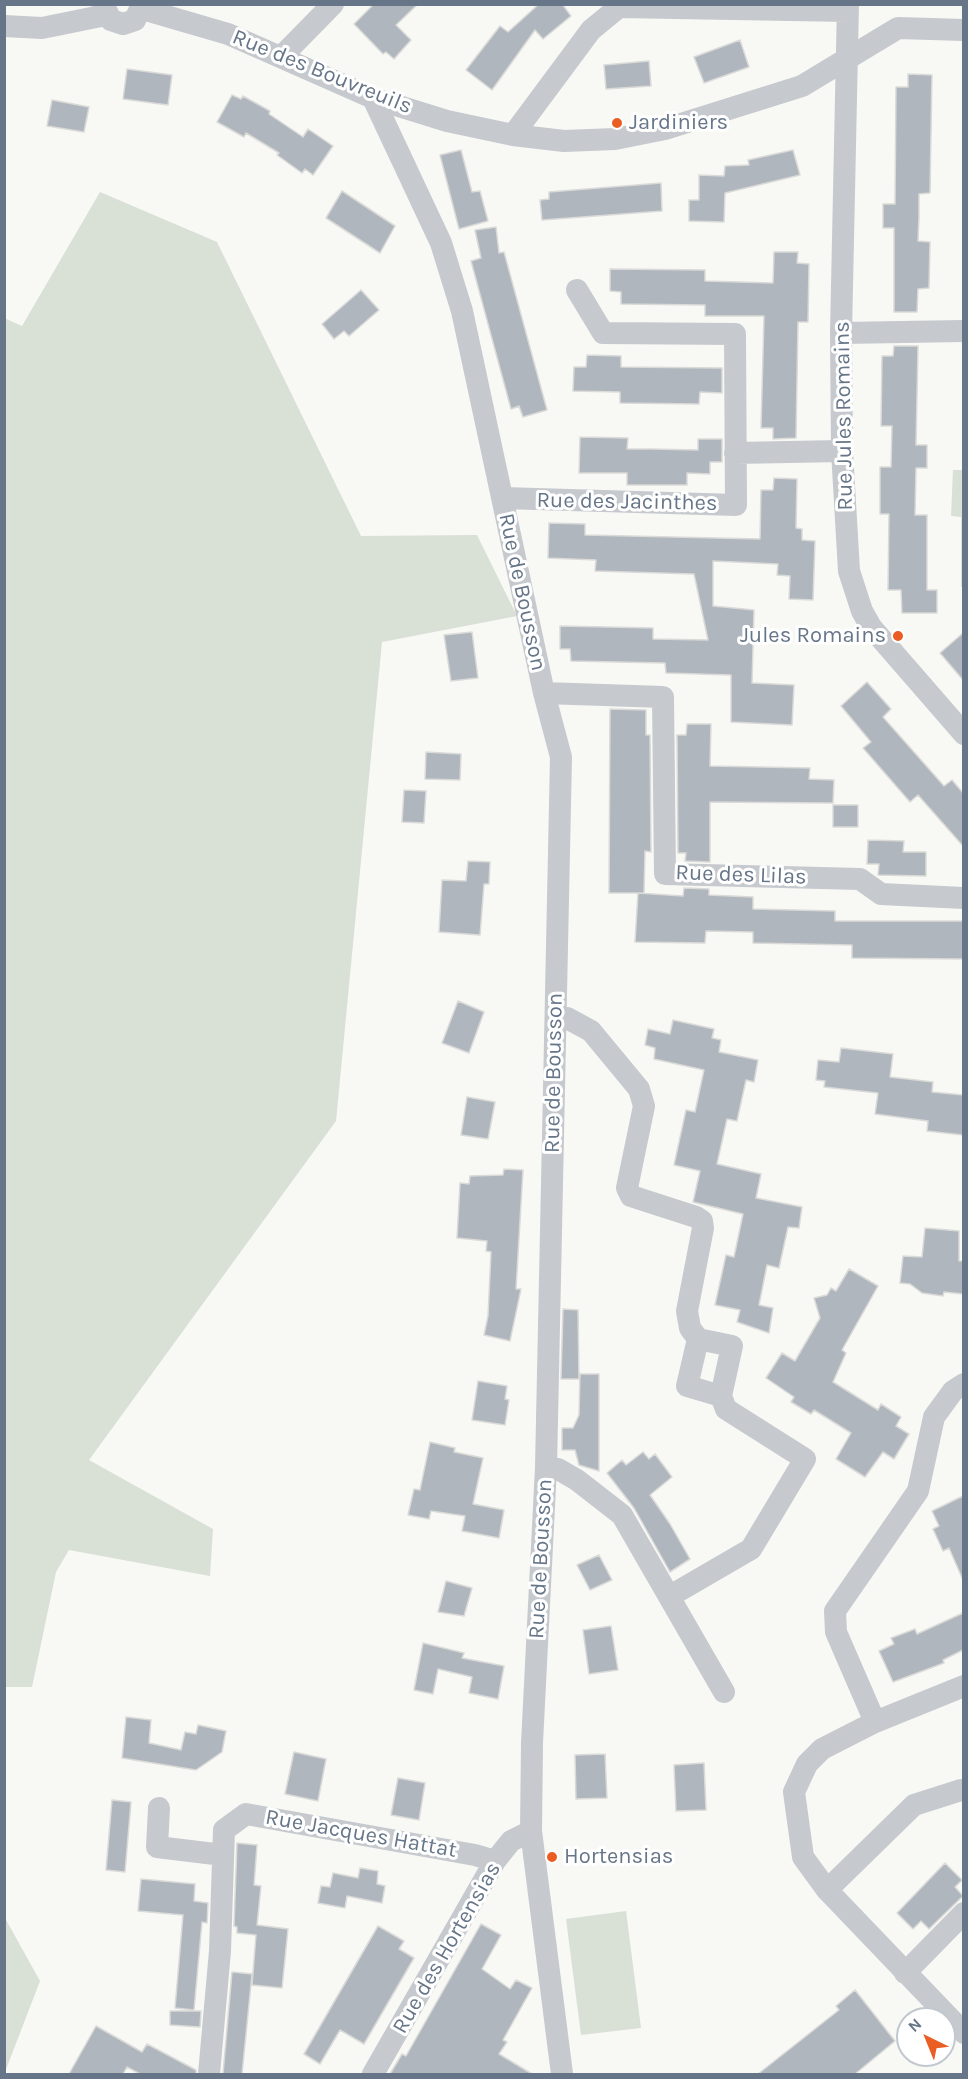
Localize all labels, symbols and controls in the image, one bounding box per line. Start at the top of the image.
street label: Rue des Bouvreuils [228,24,416,120]
place label: Jardiniers [629,110,728,136]
marker: Jardiniers [610,116,624,130]
street label: Rue Jules Romains [829,321,859,511]
street label: Rue des Jacinthes [536,487,718,517]
street label: Rue de Bousson [492,511,552,673]
place label: Jules Romains [740,623,886,649]
marker: Jules Romains [891,629,905,643]
street label: Rue des Lilas [675,860,807,890]
street label: Rue de Bousson [539,993,569,1153]
street label: Rue de Bousson [524,1478,558,1640]
street label: Rue Jacques Hattat [263,1804,459,1864]
place label: Hortensias [564,1844,673,1870]
marker: Hortensias [545,1850,559,1864]
street label: Rue des Hortensias [387,1858,507,2038]
north arrow [896,2007,956,2067]
text: N [904,2014,925,2036]

